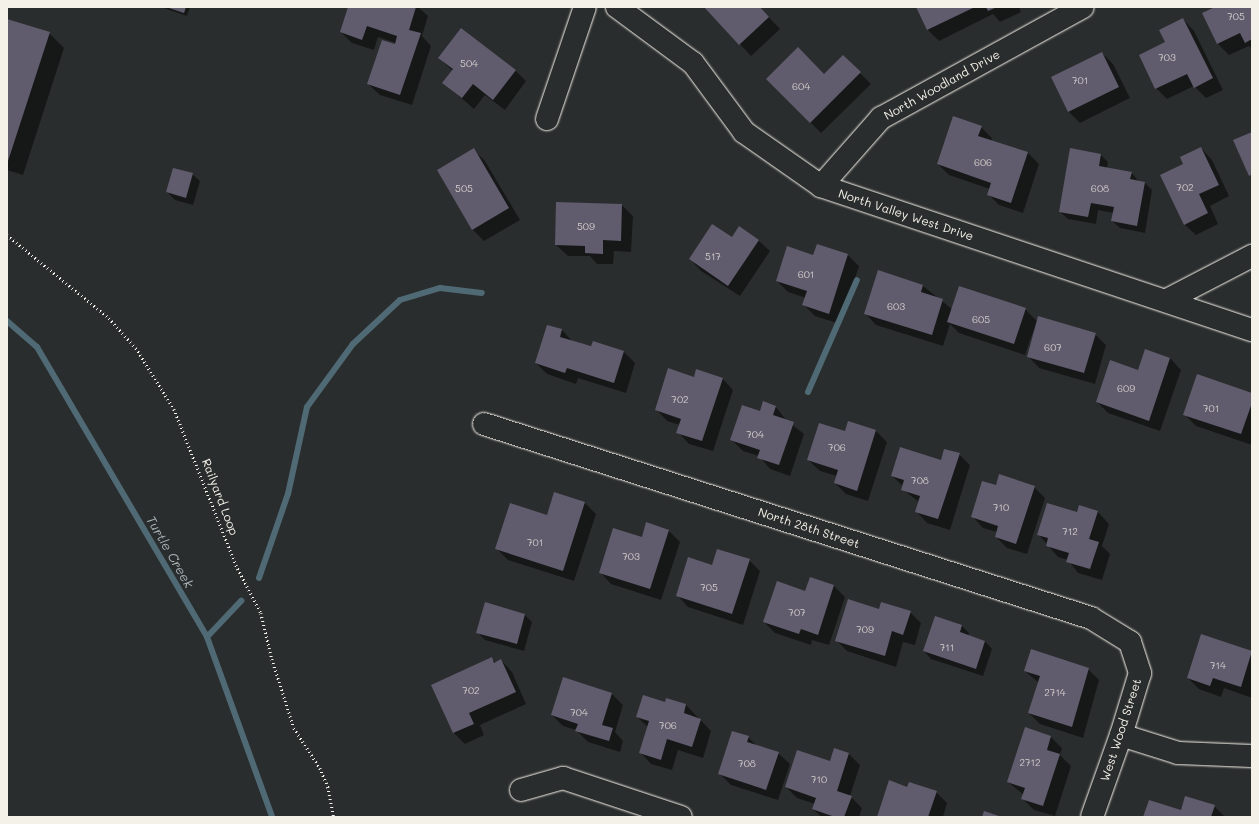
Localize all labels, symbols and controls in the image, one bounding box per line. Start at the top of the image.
house number: 705 [1227,11,1245,23]
street label: North Woodland Drive [881,47,1003,123]
house number: 703 [1158,52,1176,64]
house number: 504 [460,58,478,70]
house number: 701 [1072,75,1088,87]
house number: 604 [792,81,810,93]
house number: 606 [974,157,992,169]
house number: 702 [1176,182,1194,194]
house number: 505 [455,183,473,195]
house number: 608 [1091,183,1109,195]
street label: North Valley West Drive [837,186,975,244]
house number: 509 [577,221,595,233]
house number: 517 [705,251,721,263]
house number: 601 [798,269,814,281]
house number: 603 [887,301,905,313]
house number: 605 [972,314,990,326]
house number: 607 [1044,342,1062,354]
house number: 609 [1117,383,1135,395]
house number: 702 [671,394,689,406]
house number: 701 [1203,403,1219,415]
house number: 704 [746,429,764,441]
house number: 706 [828,442,846,454]
street label: Railyard Loop [199,457,241,537]
house number: 708 [911,475,929,487]
house number: 710 [993,502,1009,514]
street label: North 28th Street [756,505,862,551]
water label: Turtle Creek [143,513,197,591]
house number: 712 [1062,526,1078,538]
house number: 701 [527,537,543,549]
house number: 703 [622,551,640,563]
house number: 705 [700,582,718,594]
house number: 707 [788,607,806,619]
house number: 709 [856,624,874,636]
house number: 711 [940,642,954,654]
house number: 714 [1210,660,1226,672]
street label: West Wood Street [1098,677,1144,783]
house number: 702 [462,685,480,697]
house number: 2714 [1044,687,1066,699]
house number: 704 [570,707,588,719]
house number: 706 [659,720,677,732]
house number: 2712 [1019,757,1041,769]
house number: 708 [738,758,756,770]
house number: 710 [811,774,827,786]

